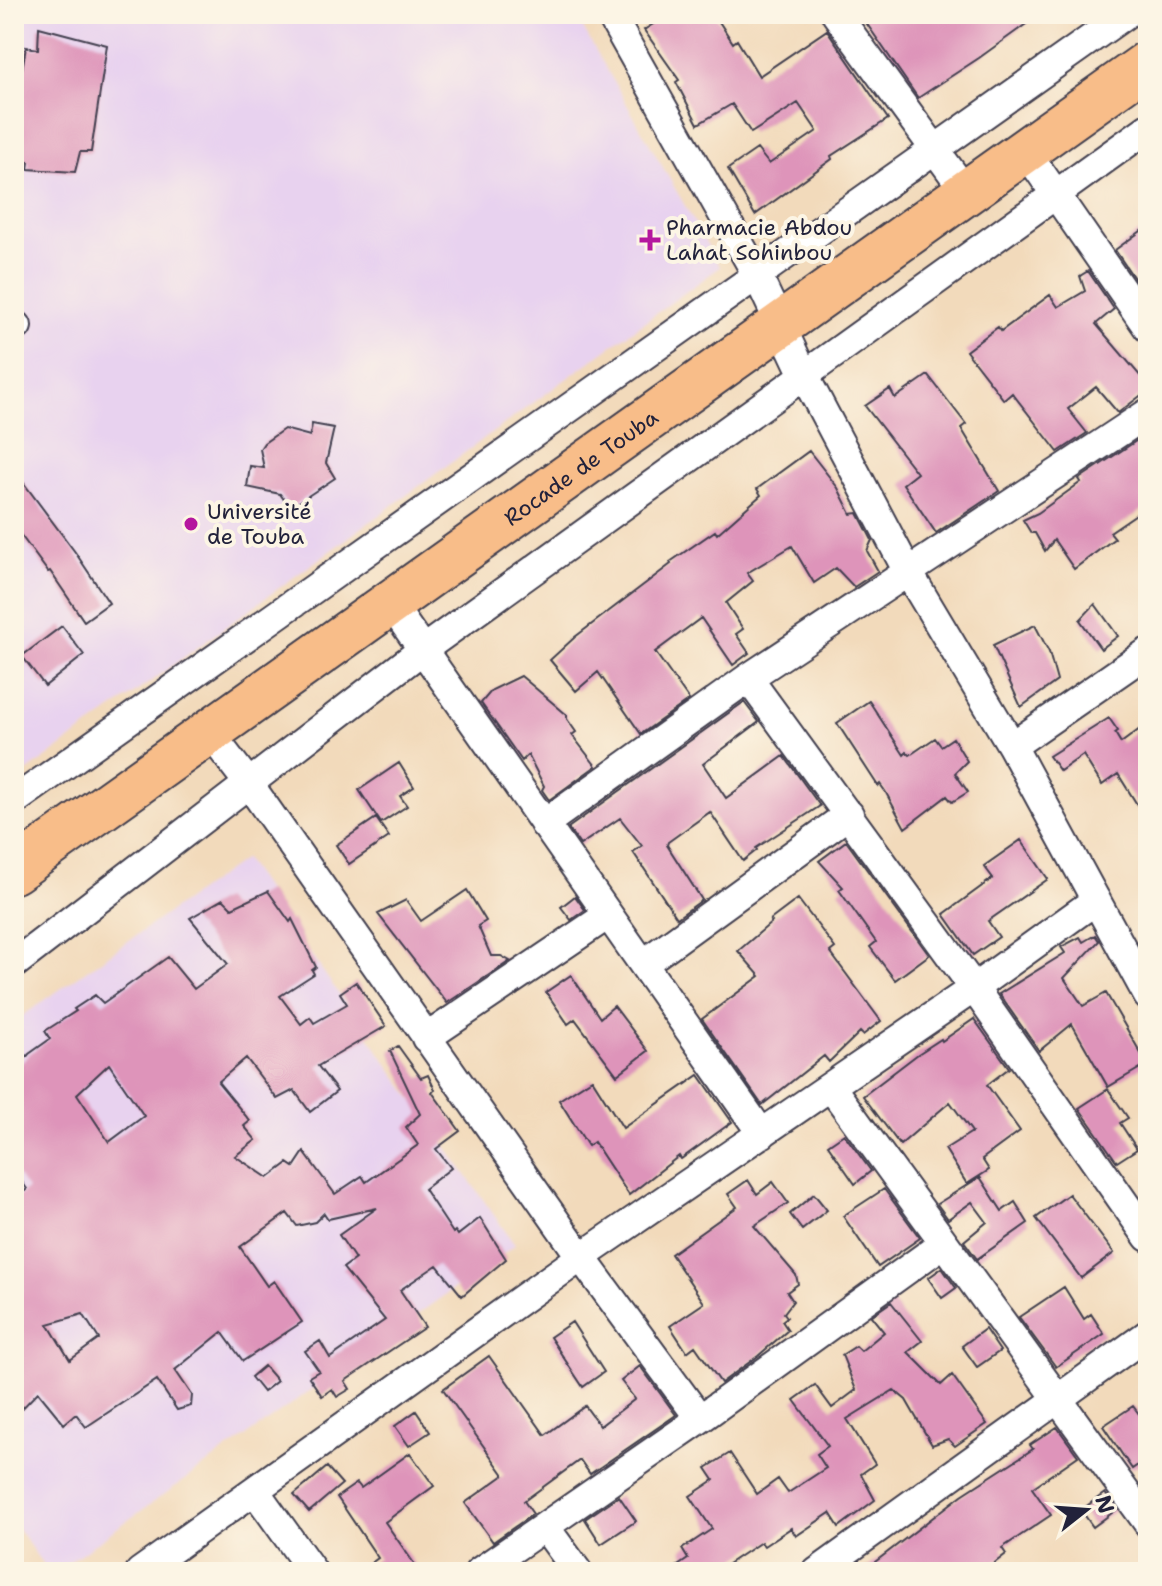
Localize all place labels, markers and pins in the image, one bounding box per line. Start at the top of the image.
place label: Pharmacie Abdou Lahat Sohinbou [666,213,852,267]
marker: Pharmacie Abdou Lahat Sohinbou [641,231,659,249]
place label: Université de Touba [207,497,312,551]
marker: Université de Touba [182,515,200,533]

